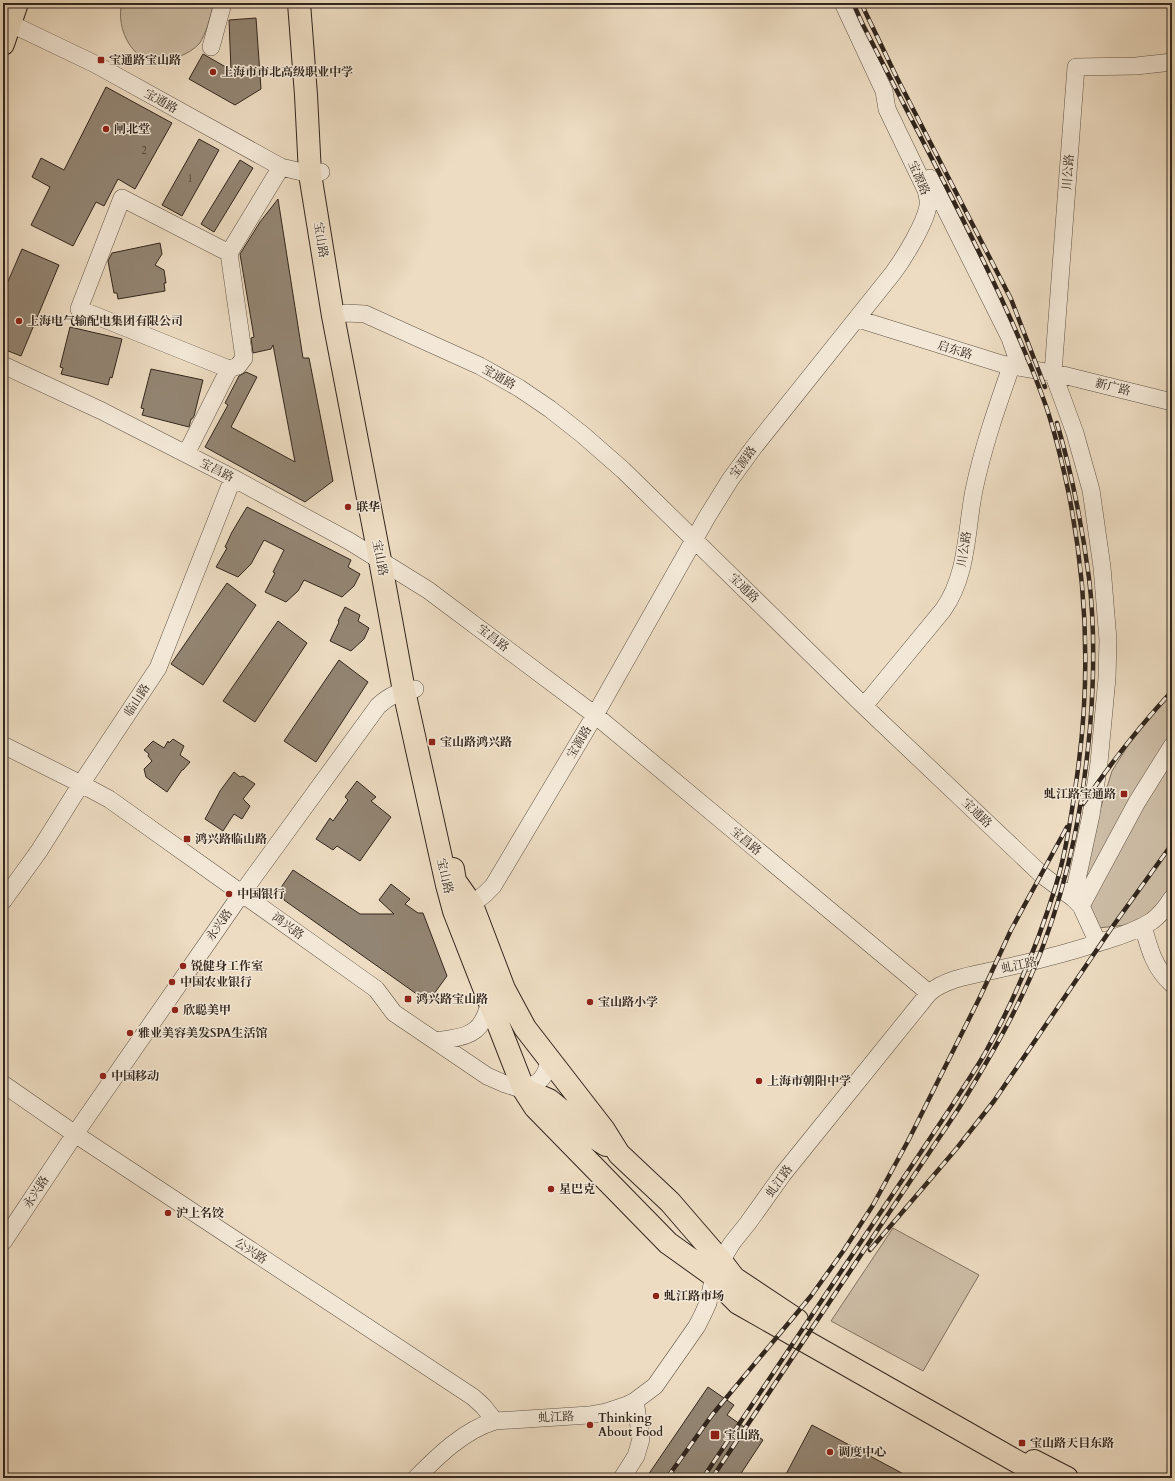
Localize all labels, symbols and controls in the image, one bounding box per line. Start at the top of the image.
place label: 宝通路宝山路 [109,52,181,68]
marker: 宝通路宝山路 [96,55,106,65]
place label: 上海市市北高级职业中学 [221,64,353,80]
marker: 上海市市北高级职业中学 [208,67,218,77]
street label: 宝通路 [141,85,181,117]
place label: 闸北堂 [114,121,150,137]
marker: 闸北堂 [101,124,111,134]
house number: 2 [141,144,147,158]
street label: 川公路 [1059,153,1077,191]
street label: 宝源路 [905,158,933,198]
house number: 1 [187,172,193,186]
street label: 宝山路 [310,221,332,259]
place label: 上海电气输配电集团有限公司 [27,313,183,329]
marker: 上海电气输配电集团有限公司 [14,316,24,326]
street label: 启东路 [935,337,975,363]
street label: 宝通路 [479,361,519,393]
street label: 新广路 [1094,375,1132,399]
street label: 宝源路 [726,443,760,481]
street label: 宝昌路 [197,455,237,485]
place label: 联华 [356,499,380,515]
marker: 联华 [343,502,353,512]
street label: 川公路 [953,530,975,568]
street label: 宝山路 [369,539,391,577]
street label: 宝通路 [725,570,763,606]
street label: 宝昌路 [474,621,512,655]
street label: 临山路 [120,681,154,719]
street label: 宝源路 [563,722,595,762]
place label: 宝山路鸿兴路 [440,734,512,750]
marker: 宝山路鸿兴路 [427,737,437,747]
place label: 虬江路宝通路 [1044,786,1116,802]
marker: 虬江路宝通路 [1119,789,1129,799]
street label: 宝通路 [958,795,996,831]
street label: 宝昌路 [727,823,765,859]
place label: 鸿兴路临山路 [195,831,267,847]
marker: 鸿兴路临山路 [182,834,192,844]
street label: 宝山路 [433,857,457,895]
place label: 中国银行 [237,886,285,902]
marker: 中国银行 [224,889,234,899]
street label: 永兴路 [202,906,236,944]
street label: 鸿兴路 [269,909,307,943]
street label: 虬江路 [1000,953,1038,977]
place label: 锐健身工作室 [191,958,263,974]
marker: 锐健身工作室 [178,961,188,971]
place label: 中国农业银行 [180,974,252,990]
marker: 中国农业银行 [167,977,177,987]
place label: 鸿兴路宝山路 [416,991,488,1007]
marker: 鸿兴路宝山路 [403,994,413,1004]
place label: 宝山路小学 [598,994,658,1010]
marker: 宝山路小学 [585,997,595,1007]
place label: 欣聪美甲 [183,1002,231,1018]
marker: 欣聪美甲 [170,1005,180,1015]
place label: 雅业美容美发SPA生活馆 [138,1025,267,1041]
marker: 雅业美容美发SPA生活馆 [125,1028,135,1038]
place label: 中国移动 [111,1068,159,1084]
marker: 中国移动 [98,1071,108,1081]
place label: 上海市朝阳中学 [767,1073,851,1089]
marker: 上海市朝阳中学 [754,1076,764,1086]
street label: 虬江路 [762,1162,796,1200]
street label: 永兴路 [19,1173,53,1211]
place label: 星巴克 [559,1181,595,1197]
marker: 星巴克 [546,1184,556,1194]
place label: 沪上名饺 [176,1205,224,1221]
marker: 沪上名饺 [163,1208,173,1218]
street label: 公兴路 [232,1234,270,1268]
place label: 虬江路市场 [664,1288,724,1304]
marker: 虬江路市场 [651,1291,661,1301]
street label: 虬江路 [538,1408,574,1426]
place label: Thinking About Food [598,1410,663,1440]
marker: Thinking About Food [585,1420,595,1430]
place label: 宝山路 [724,1427,760,1443]
marker: 宝山路 [709,1429,721,1441]
place label: 宝山路天目东路 [1030,1435,1114,1451]
marker: 宝山路天目东路 [1017,1438,1027,1448]
place label: 调度中心 [838,1444,886,1460]
marker: 调度中心 [825,1447,835,1457]

